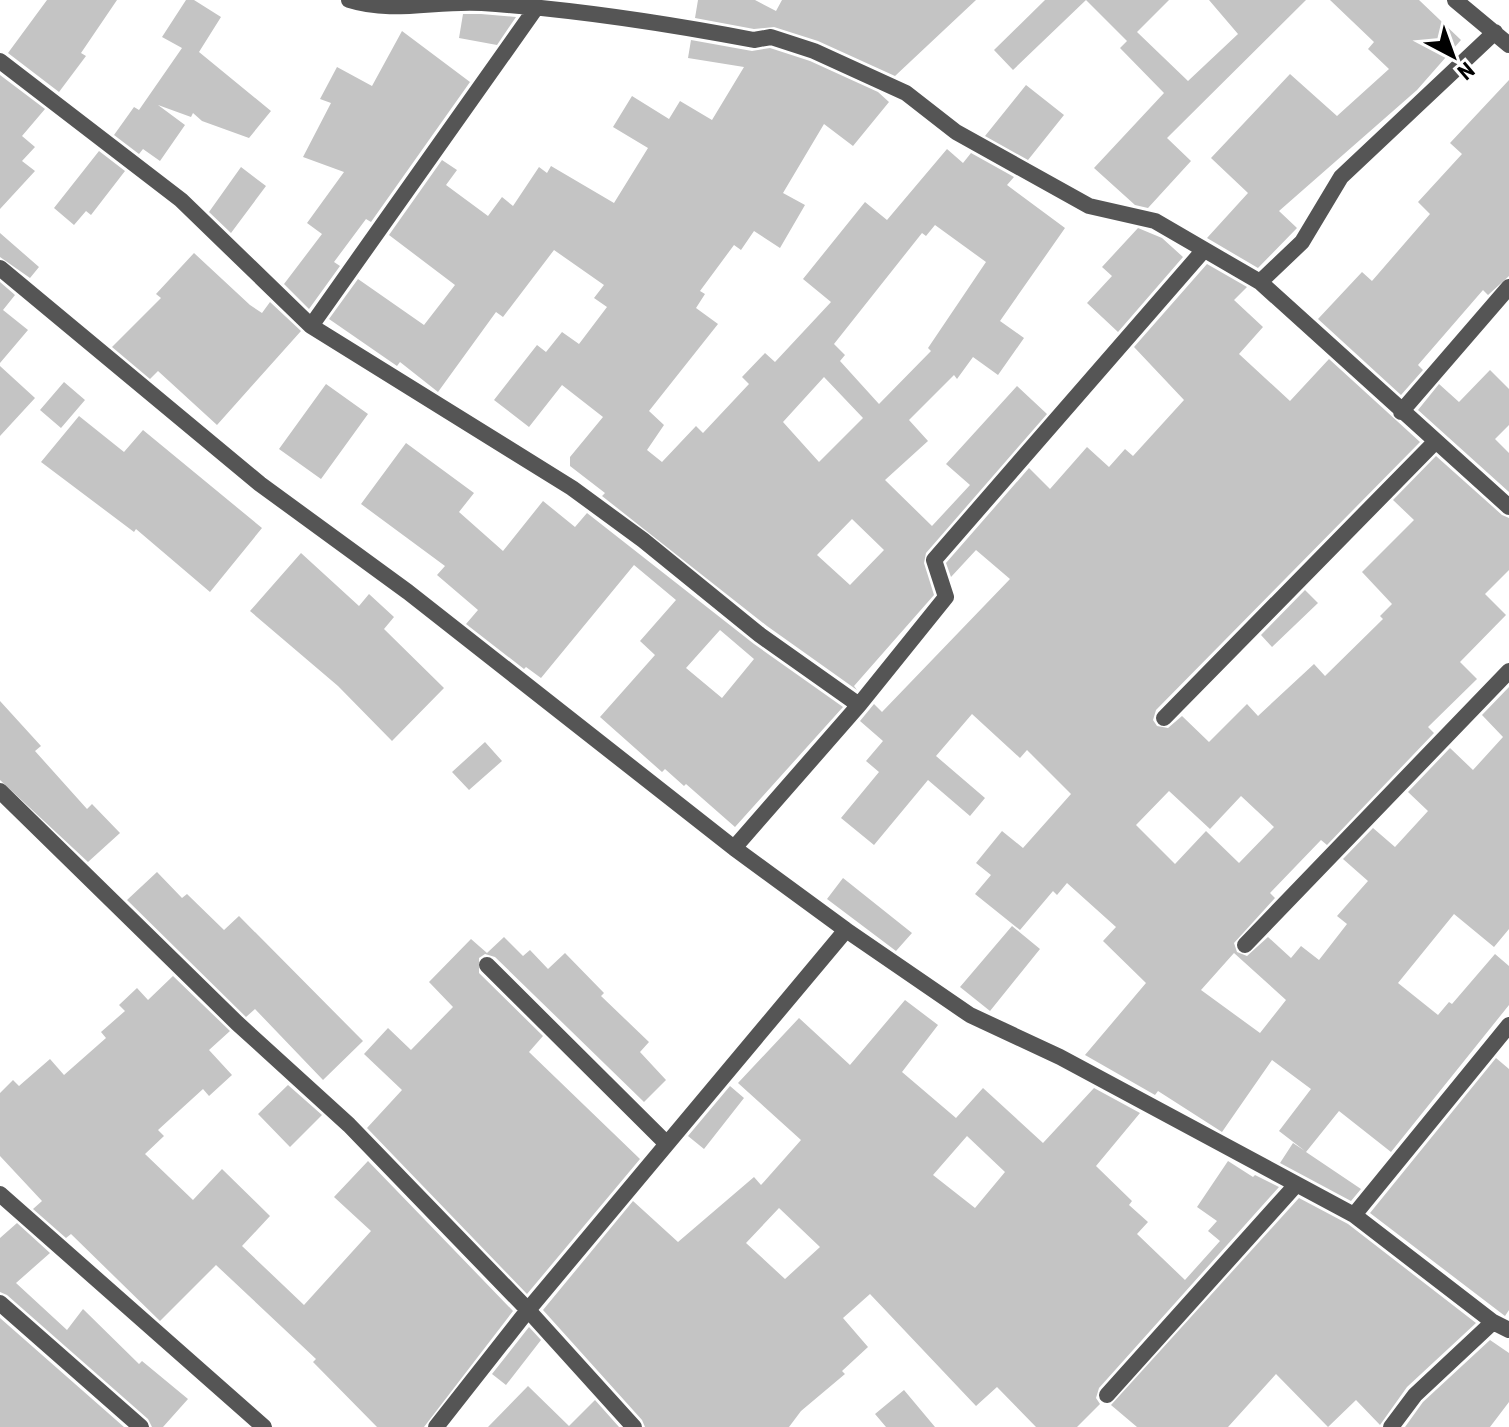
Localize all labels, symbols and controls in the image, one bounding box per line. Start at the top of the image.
north arrow [1413,16,1493,96]
text: N [1453,57,1479,85]

